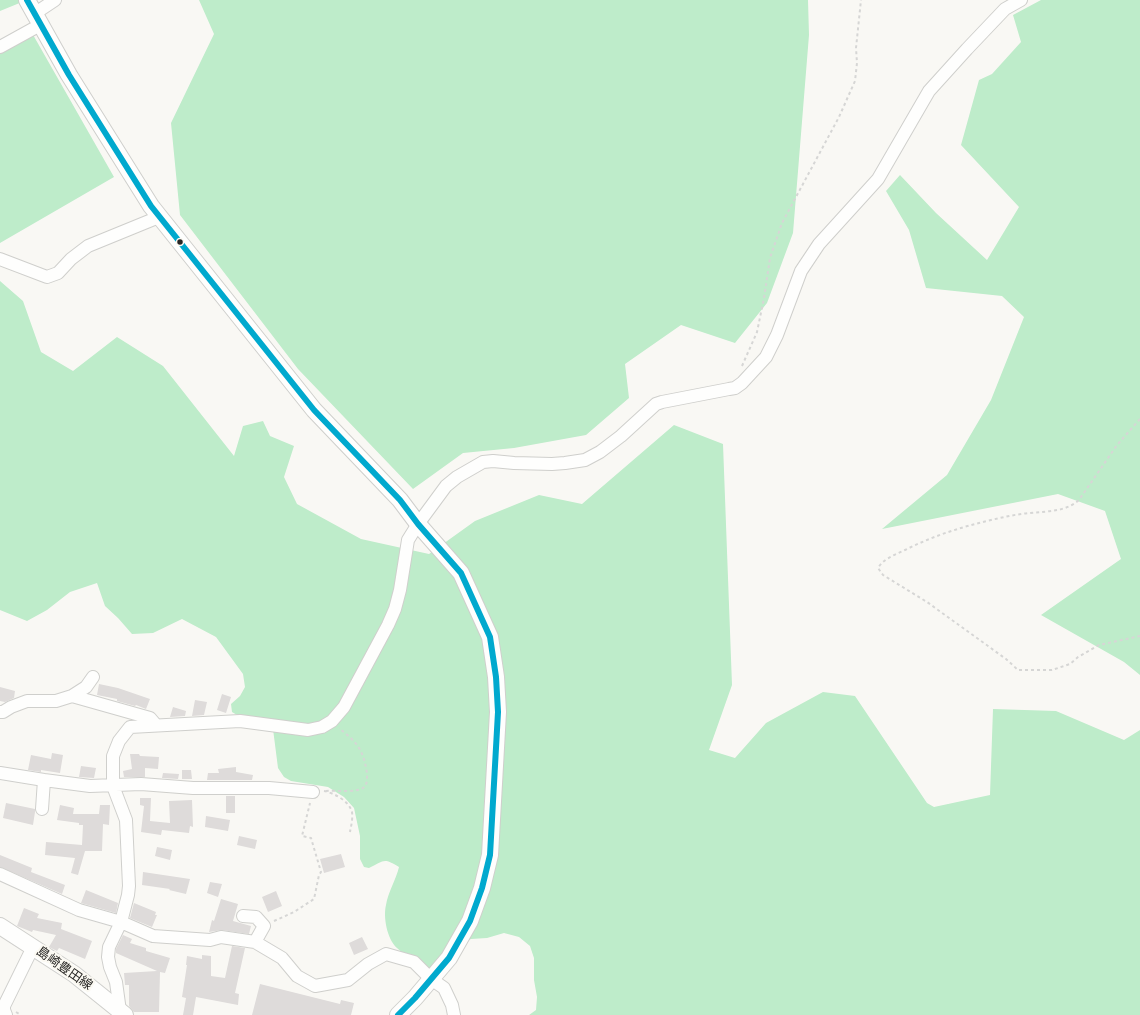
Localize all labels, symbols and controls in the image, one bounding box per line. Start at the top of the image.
unlabelled marker [175,237,185,247]
street label: 島崎豊田線 [33,944,95,994]

